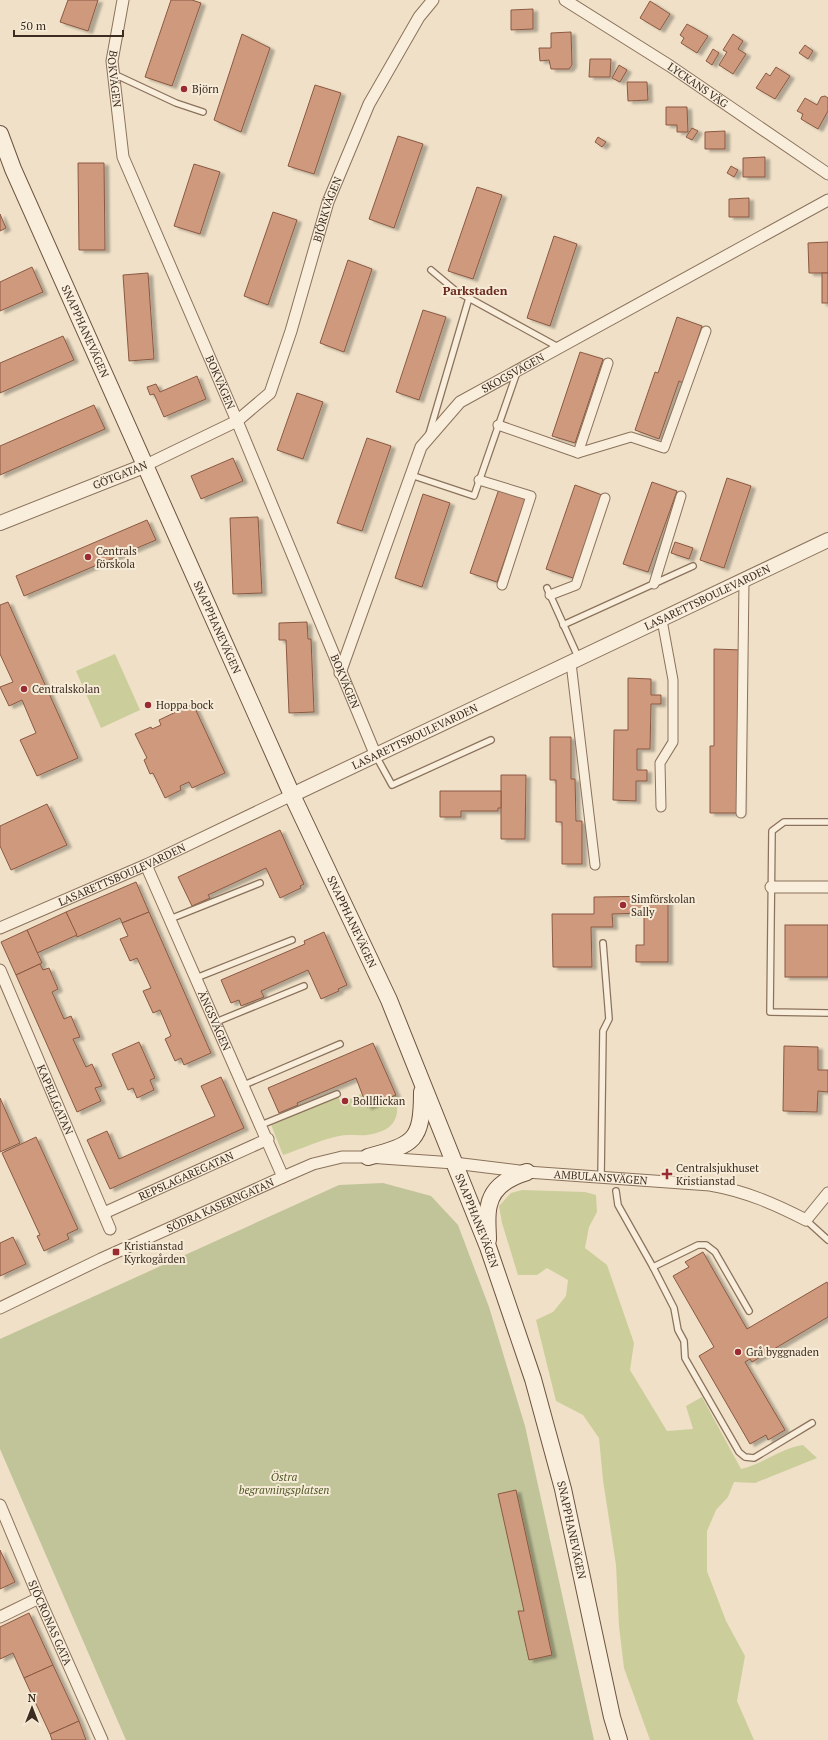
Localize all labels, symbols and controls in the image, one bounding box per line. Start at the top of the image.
scale bar [14,12,123,38]
text: 50 m [20,18,47,33]
street label: BOKVÄGEN [105,49,124,108]
street label: LYCKANS VÄG [665,60,731,111]
place label: Björn [192,82,219,96]
marker: Björn [179,84,189,94]
street label: BJÖRKVÄGEN [310,175,345,244]
street label: SNAPPHANEVÄGEN [59,283,112,380]
district label: Parkstaden [443,283,508,298]
street label: SKOGSVÄGEN [479,350,547,396]
street label: BOKVÄGEN [202,353,238,411]
street label: GÖTGATAN [91,458,149,492]
place label: Centrals förskola [96,544,137,571]
marker: Centrals förskola [83,552,93,562]
street label: LASARETTSBOULEVARDEN [642,561,773,633]
street label: SNAPPHANEVÄGEN [190,579,244,676]
street label: BOKVÄGEN [328,652,362,710]
place label: Centralskolan [32,682,100,696]
marker: Centralskolan [19,684,29,694]
place label: Hoppa bock [156,698,214,712]
marker: Hoppa bock [143,700,153,710]
street label: LASARETTSBOULEVARDEN [350,701,480,773]
street label: LASARETTSBOULEVARDEN [56,840,188,909]
street label: SNAPPHANEVÄGEN [324,874,380,970]
place label: Simförskolan Sally [631,892,696,919]
marker: Simförskolan Sally [618,900,628,910]
street label: ÄNGSVÄGEN [195,988,234,1053]
street label: KAPELLGATAN [34,1063,76,1137]
place label: Bollflickan [353,1094,406,1108]
marker: Bollflickan [340,1096,350,1106]
street label: REPSLAGAREGATAN [136,1148,236,1204]
place label: Centralsjukhuset Kristianstad [676,1161,759,1188]
street label: AMBULANSVÄGEN [553,1167,648,1188]
marker: Centralsjukhuset Kristianstad [661,1168,673,1180]
street label: SNAPPHANEVÄGEN [452,1171,502,1270]
street label: SÖDRA KASERNGATAN [164,1175,276,1236]
place label: Kristianstad Kyrkogården [124,1239,186,1266]
marker: Kristianstad Kyrkogården [111,1247,121,1257]
place label: Grå byggnaden [746,1345,819,1359]
marker: Grå byggnaden [733,1347,743,1357]
park label: Östra begravningsplatsen [239,1470,329,1497]
street label: SNAPPHANEVÄGEN [554,1479,589,1580]
street label: SJÖCRONAS GATA [25,1578,75,1668]
north arrow [12,1688,52,1728]
text: N [28,1691,37,1705]

